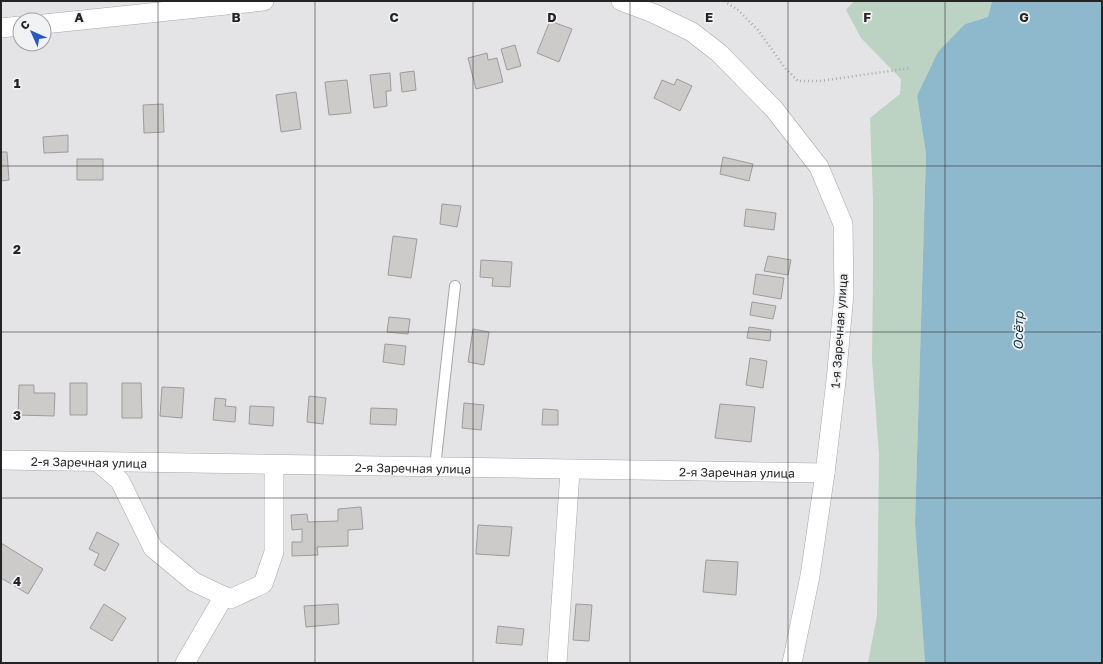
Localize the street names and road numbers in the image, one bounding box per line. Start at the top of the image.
street label: 1-я Заречная улица [828,273,850,389]
street label: 2-я Заречная улица [31,453,147,471]
street label: 2-я Заречная улица [355,459,471,476]
street label: 2-я Заречная улица [679,464,795,480]

